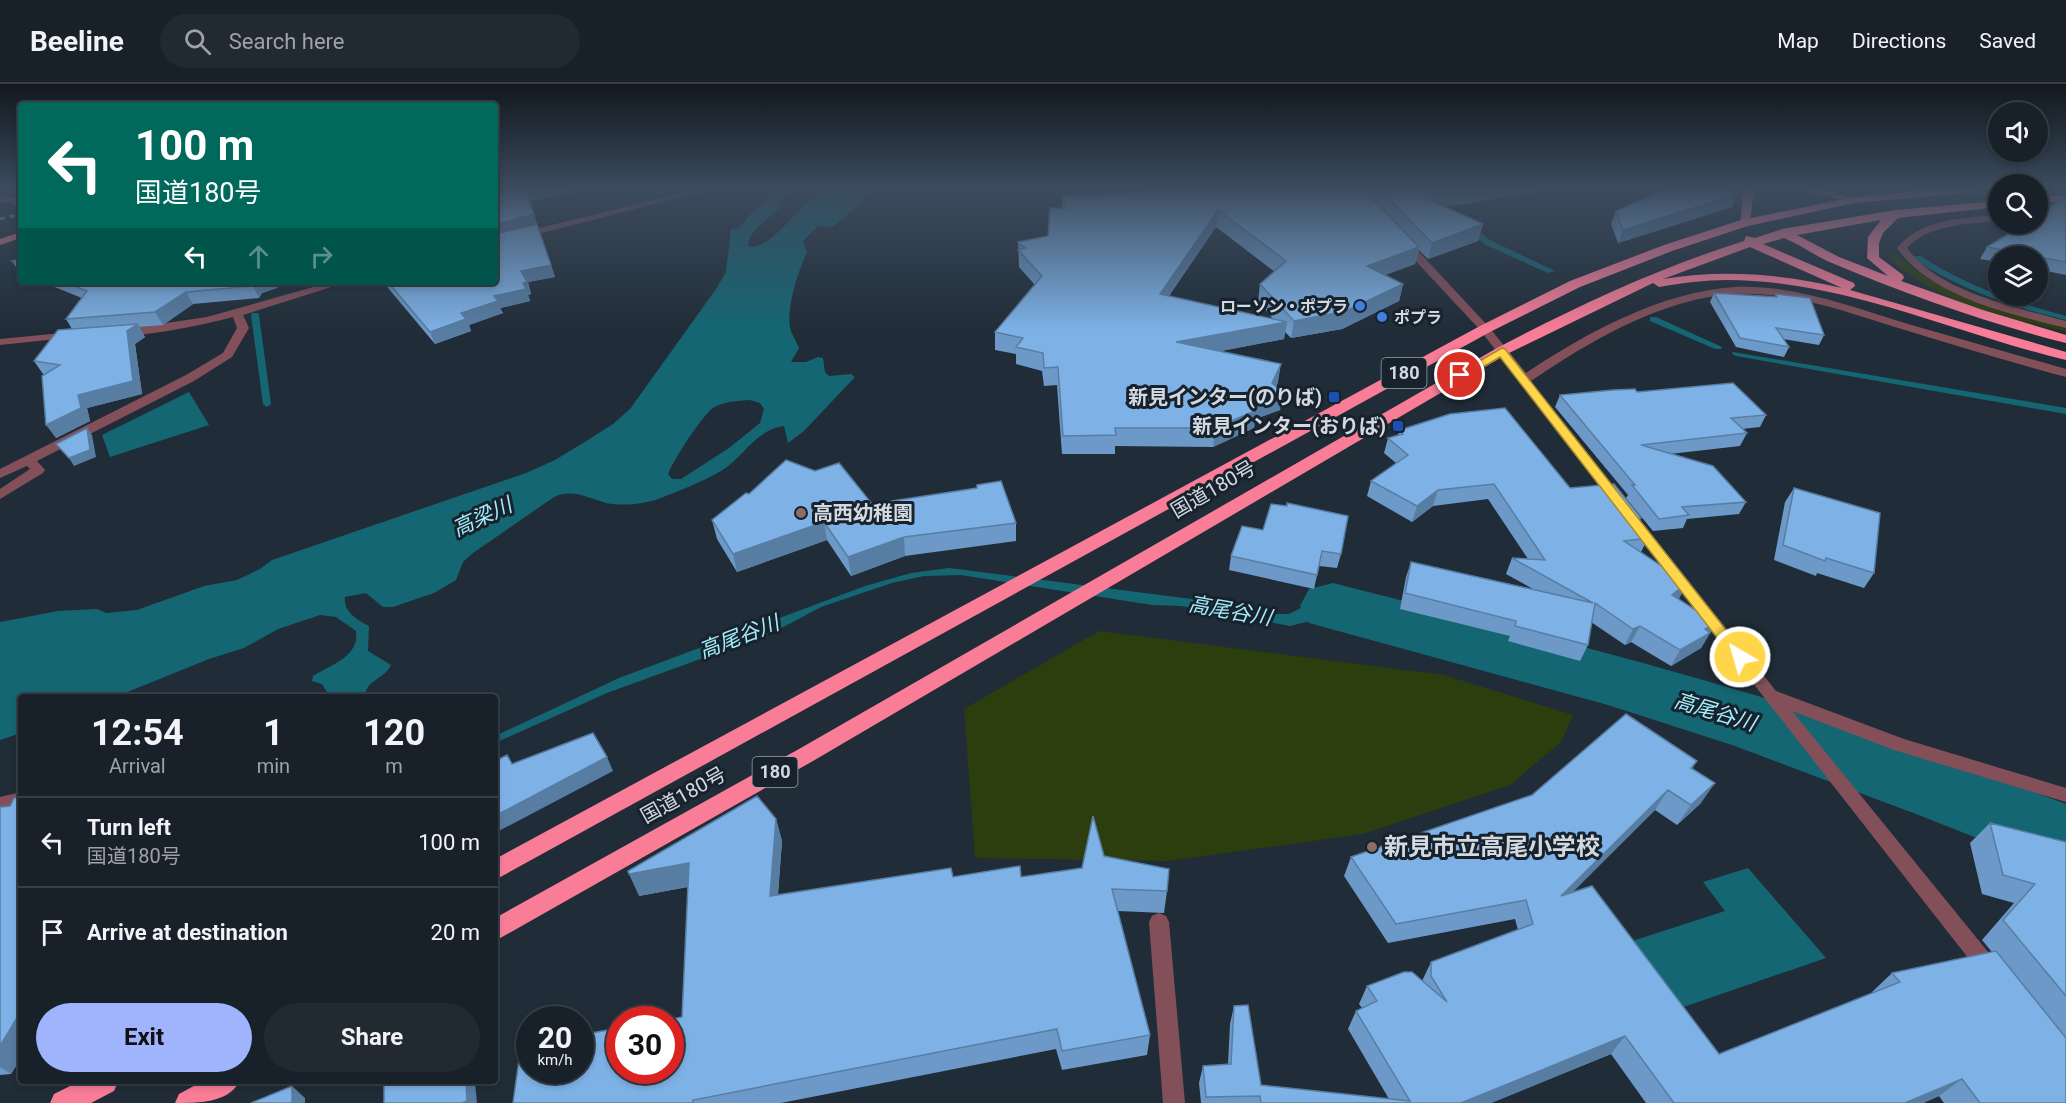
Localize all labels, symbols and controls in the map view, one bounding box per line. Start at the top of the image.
search box [160,14,580,68]
text: Beeline [30,25,124,58]
icon: search [181,25,214,58]
text: Search here [229,29,345,54]
text: Map [1777,29,1819,53]
text: Directions [1852,29,1946,53]
text: Saved [1979,29,2036,53]
map controls [1988,102,2048,306]
button: sound [1988,102,2048,162]
text: 100 m [135,121,254,170]
icon: left [36,126,114,204]
button: search [1988,174,2048,234]
text: 国道180号 [135,177,262,209]
icon: left [179,240,212,273]
icon: ahead [242,240,275,273]
icon: right [305,240,338,273]
button: layers [1988,246,2048,306]
place label: ローソン・ポプラ [1220,297,1348,316]
marker: ローソン・ポプラ [1353,299,1367,313]
place label: ポプラ [1394,308,1442,327]
marker: ポプラ [1375,310,1389,324]
pin [1434,349,1485,400]
road number: 180 [1382,358,1426,388]
icon: arrive [1443,358,1476,391]
place label: 新見インター(のりば) [1128,385,1322,409]
marker: 新見インター(のりば) [1327,390,1341,404]
place label: 新見インター(おりば) [1192,414,1386,438]
marker: 新見インター(おりば) [1391,419,1405,433]
street label: 国道180号 [1166,455,1260,523]
water label: 高梁川 [448,492,517,541]
place label: 高西幼稚園 [813,501,913,525]
marker: 高西幼稚園 [794,506,808,520]
water label: 高尾谷川 [1187,592,1275,630]
water label: 高尾谷川 [695,610,784,663]
position arrow [1708,625,1772,689]
water label: 高尾谷川 [1671,688,1761,736]
text: 12:54 [91,712,184,754]
text: 1 [263,712,284,754]
text: 120 [363,712,425,754]
text: Arrival [109,754,166,778]
text: min [257,754,290,778]
text: m [385,754,403,778]
road number: 180 [752,757,798,787]
street label: 国道180号 [636,762,730,828]
text: Turn left [87,815,171,840]
icon: left [36,826,69,859]
text: 100 m [418,830,480,855]
place label: 新見市立高尾小学校 [1384,833,1600,861]
marker: 新見市立高尾小学校 [1365,840,1379,854]
text: 国道180号 [87,844,181,868]
icon: arrive [36,916,69,949]
text: Arrive at destination [87,920,288,945]
text: 20 m [431,920,480,945]
button: Exit [36,1003,252,1072]
button: Share [264,1003,480,1072]
speed limit sign: 30 [606,1006,684,1084]
text: 20 [538,1020,572,1055]
text: km/h [537,1051,573,1069]

